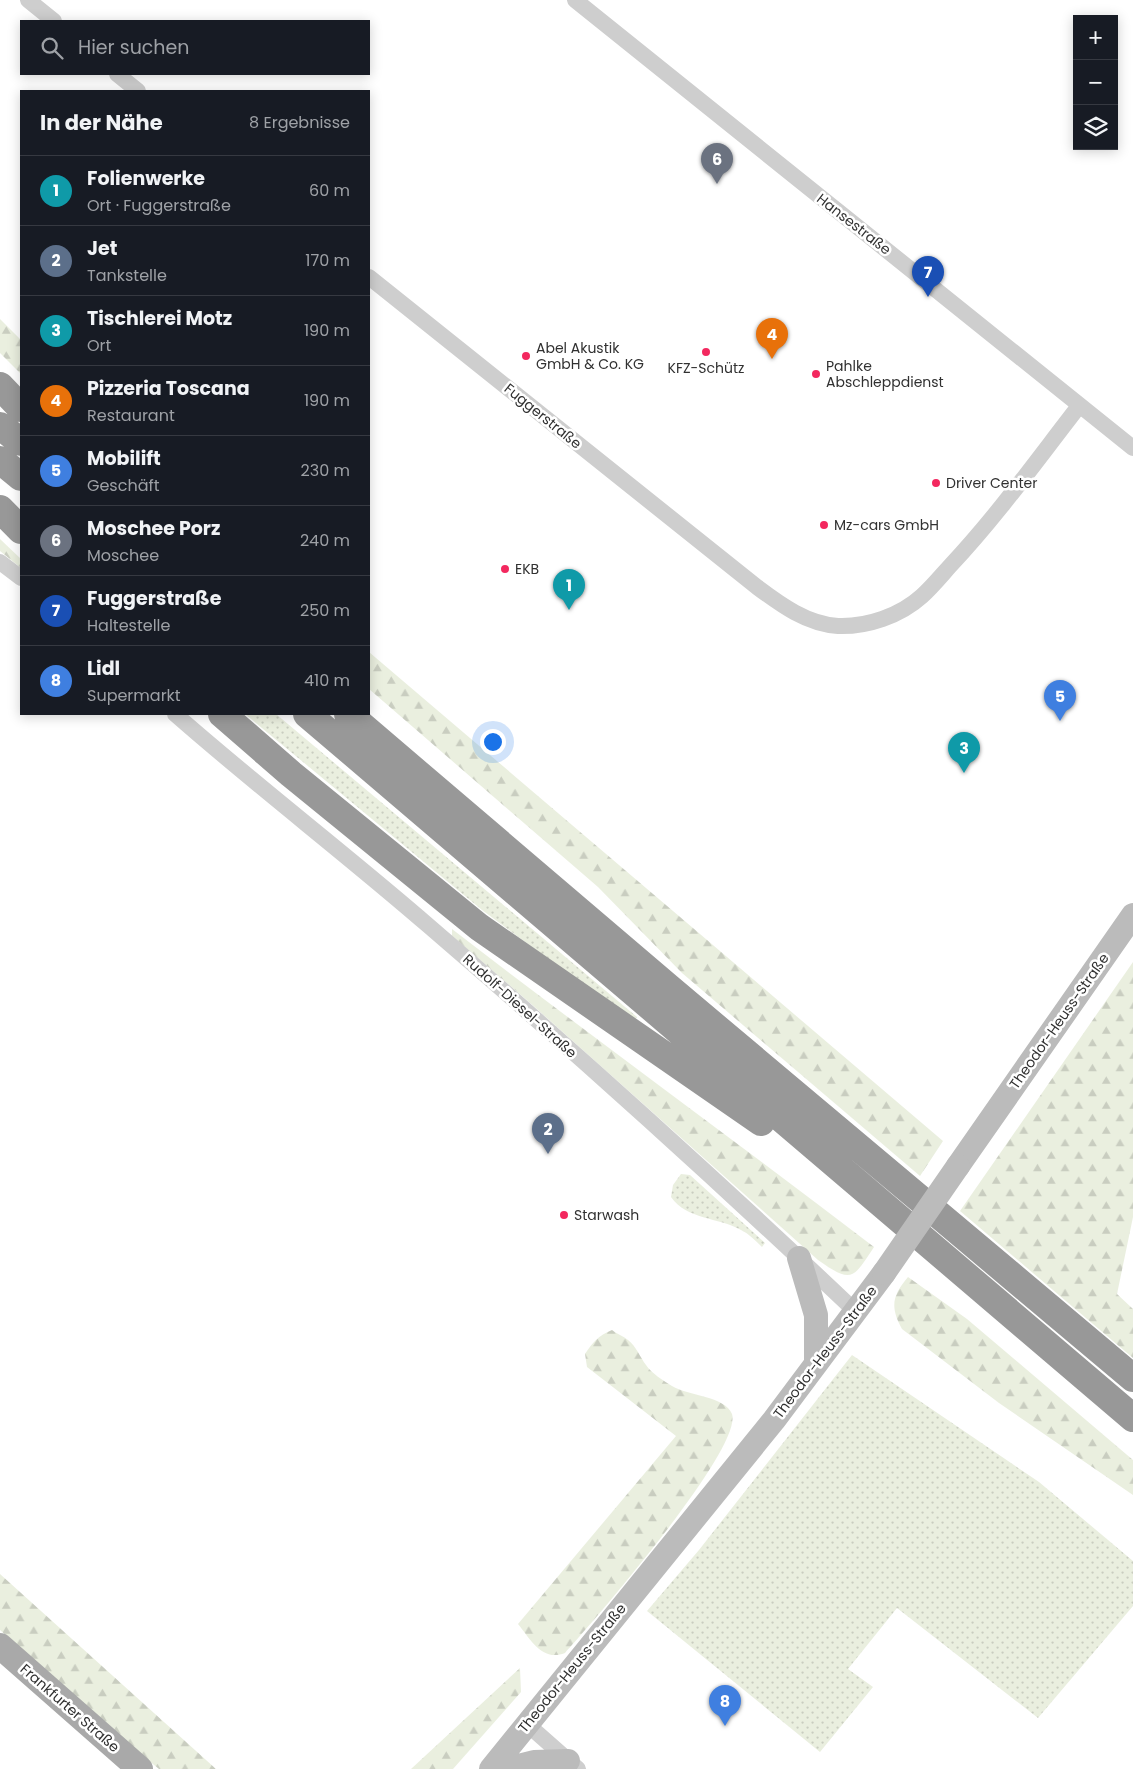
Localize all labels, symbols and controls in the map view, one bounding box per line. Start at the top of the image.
map controls [1073,15,1118,150]
button: + [1073,15,1118,60]
search box [20,20,370,75]
icon: search [38,34,66,62]
text: Hier suchen [78,34,189,61]
button: − [1073,60,1118,105]
button: layers [1073,105,1118,150]
text: In der Nähe [40,108,163,137]
text: 8 Ergebnisse [249,111,350,134]
pin: 6 [701,143,733,184]
text: Folienwerke [87,165,205,192]
text: 1 [53,179,59,202]
text: 60 m [309,179,350,202]
street label: Hansestraße [813,189,896,260]
text: Ort · Fuggerstraße [87,194,231,217]
text: Jet [87,235,117,262]
text: 2 [51,249,61,272]
text: 170 m [305,249,350,272]
pin: 7 [912,256,944,297]
text: Tankstelle [87,264,167,287]
text: Tischlerei Motz [87,305,232,332]
pin: 4 [756,318,788,359]
text: 3 [51,319,61,342]
text: 190 m [304,319,350,342]
text: Ort [87,334,111,357]
place label: Abel Akustik GmbH & Co. KG [536,338,644,374]
marker: KFZ-Schütz [700,346,712,358]
marker: Abel Akustik GmbH & Co. KG [520,350,532,362]
place label: Pahlke Abschleppdienst [826,356,944,392]
place label: KFZ-Schütz [668,358,744,378]
marker: Pahlke Abschleppdienst [810,368,822,380]
text: Pizzeria Toscana [87,375,250,402]
street label: Fuggerstraße [500,379,586,454]
text: 4 [51,389,61,412]
text: 190 m [304,389,350,412]
text: Restaurant [87,404,175,427]
text: Mobilift [87,445,161,472]
text: 5 [51,459,61,482]
text: 230 m [301,459,350,482]
place label: Driver Center [946,473,1038,493]
text: Geschäft [87,474,160,497]
marker: Driver Center [930,477,942,489]
text: Moschee Porz [87,515,220,542]
place label: Mz-cars GmbH [834,515,939,535]
marker: Mz-cars GmbH [818,519,830,531]
text: 6 [51,529,61,552]
text: 240 m [300,529,350,552]
text: Moschee [87,544,159,567]
place label: EKB [515,559,539,579]
marker: EKB [499,563,511,575]
pin: 1 [553,569,585,610]
text: Fuggerstraße [87,585,221,612]
text: 7 [52,599,60,622]
text: 250 m [300,599,350,622]
text: Haltestelle [87,614,170,637]
text: Lidl [87,655,120,682]
text: 8 [51,669,61,692]
text: 410 m [304,669,350,692]
pin: 5 [1044,680,1076,721]
text: Supermarkt [87,684,181,707]
your location [480,729,506,755]
pin: 3 [948,732,980,773]
street label: Rudolf-Diesel-Straße [459,949,582,1063]
street label: Theodor-Heuss-Straße [1005,949,1114,1093]
pin: 2 [532,1113,564,1154]
place label: Starwash [574,1205,639,1225]
marker: Starwash [558,1209,570,1221]
street label: Theodor-Heuss-Straße [768,1281,882,1422]
street label: Theodor-Heuss-Straße [513,1599,631,1737]
street label: Frankfurter Straße [16,1659,124,1757]
pin: 8 [709,1685,741,1726]

